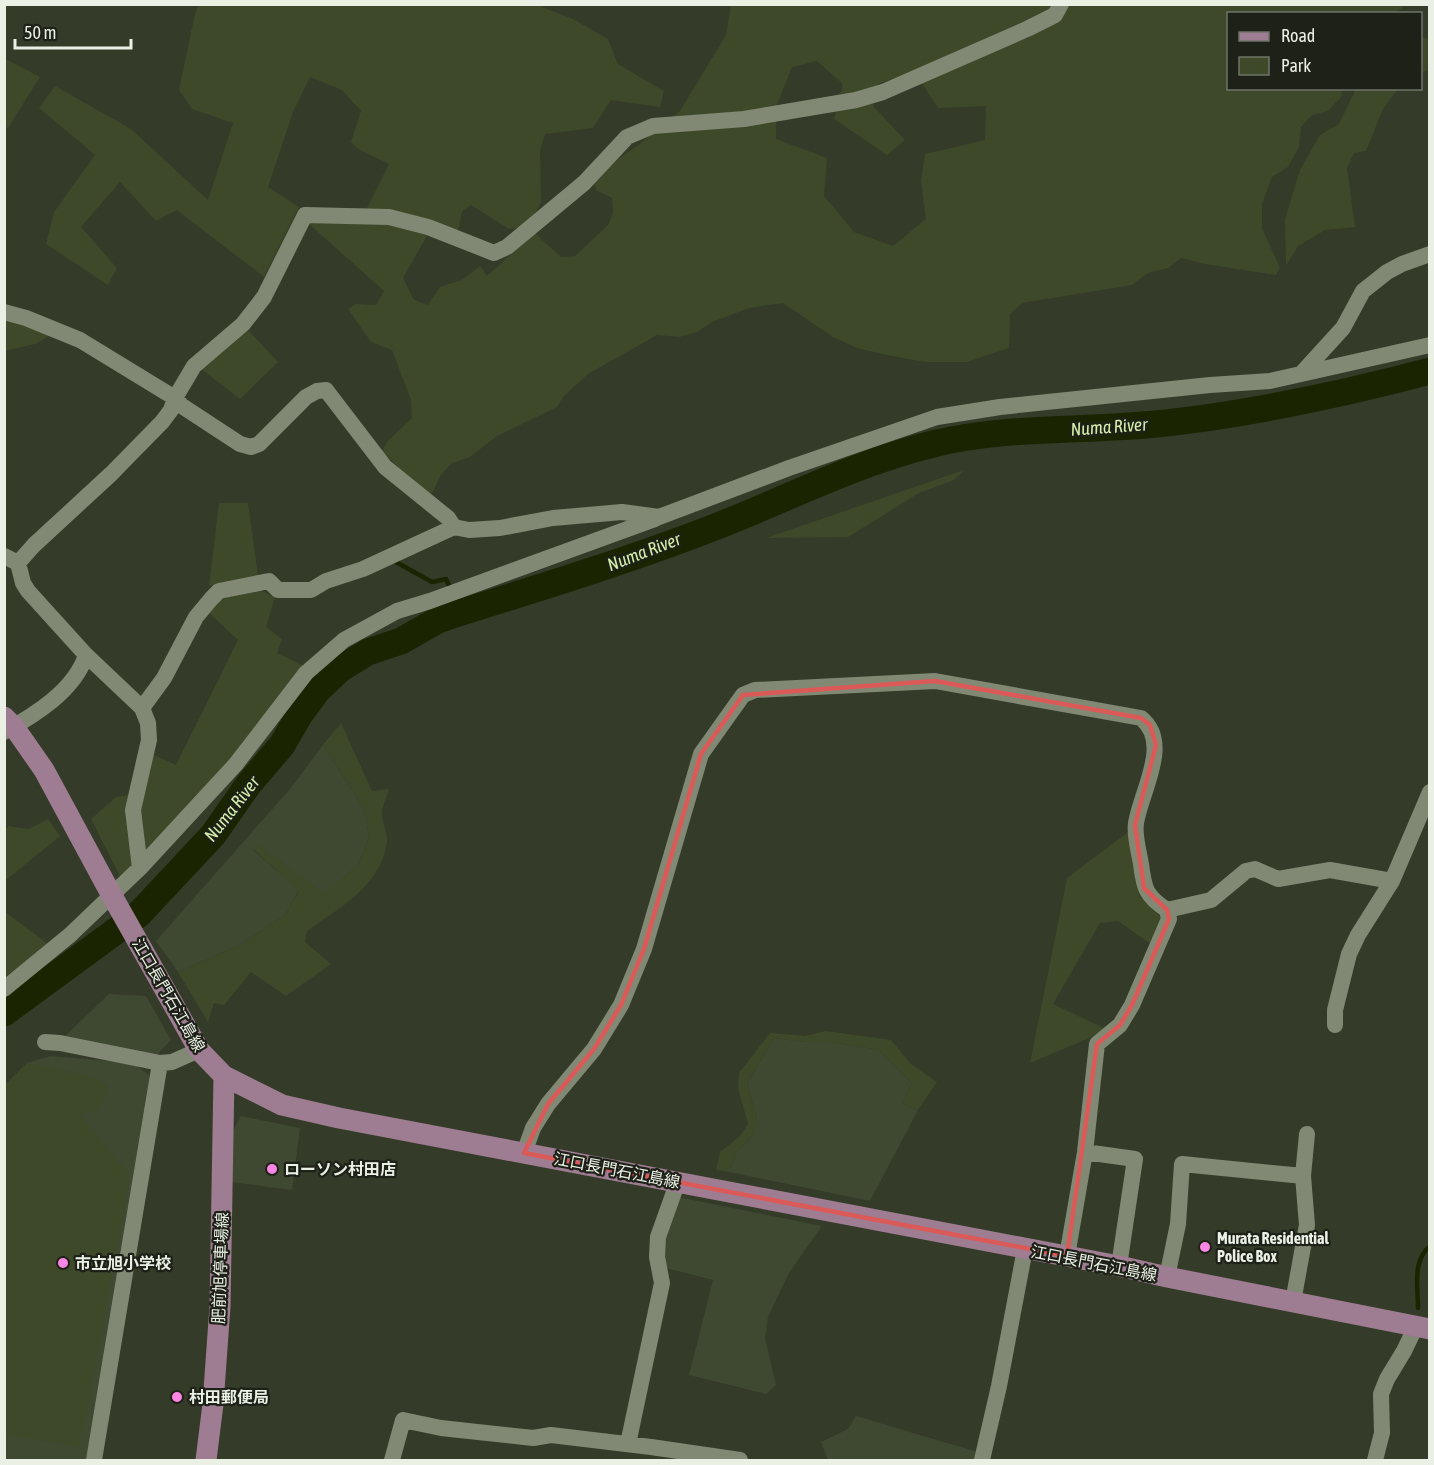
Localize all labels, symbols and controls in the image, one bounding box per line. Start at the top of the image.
scale bar [15,12,130,50]
legend [1227,12,1422,90]
text: 50 m [24,22,56,43]
text: Road [1281,25,1315,46]
text: Park [1281,55,1311,76]
water label: Numa River [1070,413,1149,440]
water label: Numa River [604,528,684,575]
water label: Numa River [200,771,264,845]
street label: 江口長門石江島線 [129,935,209,1055]
street label: 江口長門石江島線 [552,1149,682,1191]
place label: ローソン村田店 [284,1160,396,1178]
marker: ローソン村田店 [265,1162,279,1176]
street label: 肥前旭停車場線 [209,1212,231,1324]
place label: Murata Residential Police Box [1217,1229,1329,1265]
marker: Murata Residential Police Box [1198,1240,1212,1254]
street label: 江口長門石江島線 [1029,1242,1159,1284]
place label: 市立旭小学校 [75,1254,171,1272]
marker: 市立旭小学校 [56,1256,70,1270]
place label: 村田郵便局 [189,1388,269,1406]
marker: 村田郵便局 [170,1390,184,1404]

